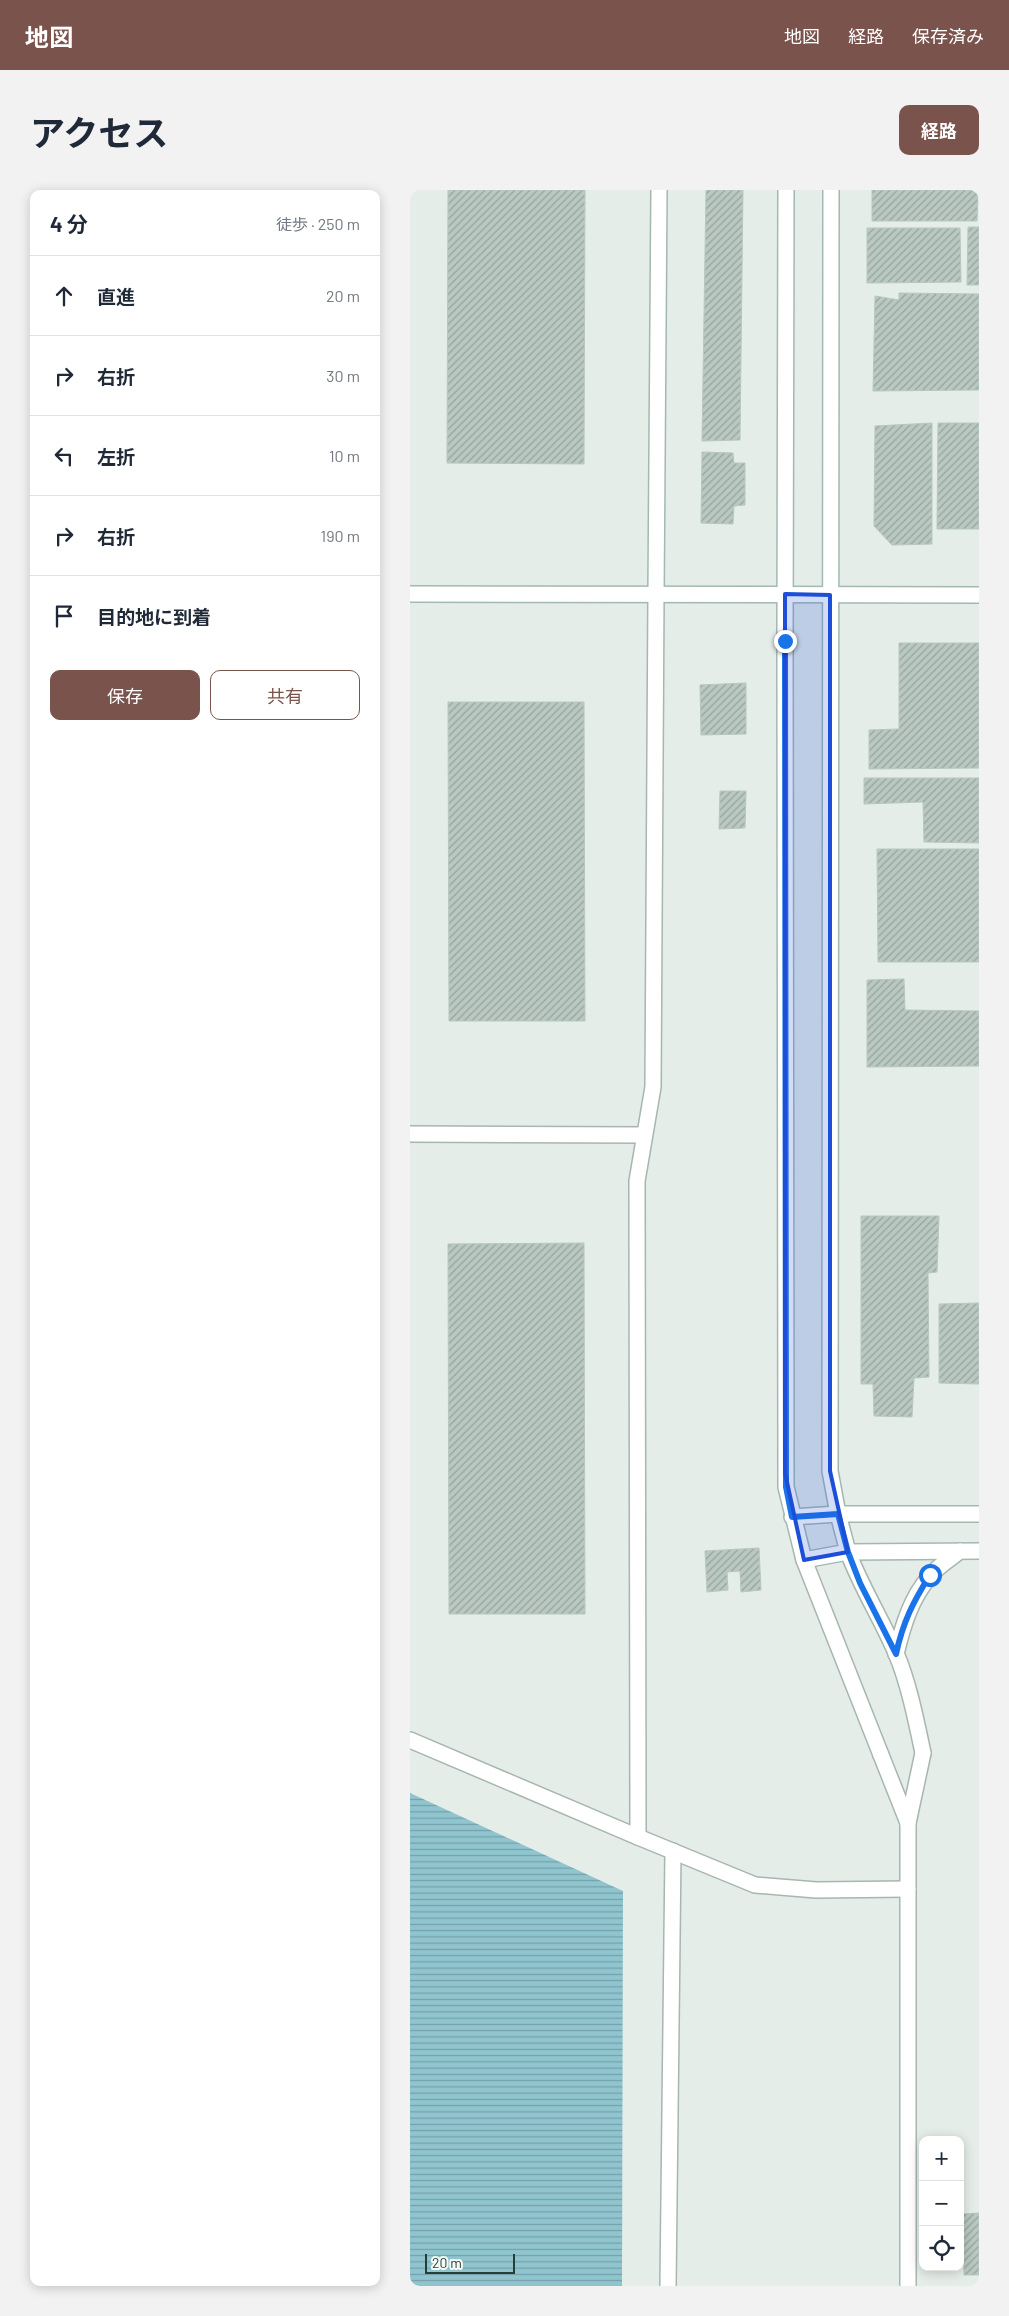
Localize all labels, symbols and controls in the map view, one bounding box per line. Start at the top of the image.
text: 地図 [25,22,73,51]
text: 地図 [784,25,820,47]
text: 経路 [848,25,884,47]
text: 保存済み [912,25,984,47]
button: 経路 [899,105,979,155]
text: アクセス [30,111,168,153]
text: 4 分 [50,211,88,236]
text: 徒歩 · 250 m [276,214,360,233]
icon: ahead [50,282,78,310]
text: 直進 [97,285,135,308]
text: 20 m [326,286,360,305]
icon: right [50,362,78,390]
text: 右折 [97,365,135,388]
text: 30 m [326,366,360,385]
icon: left [50,442,78,470]
text: 左折 [97,445,135,468]
text: 10 m [329,446,360,465]
icon: right [50,522,78,550]
text: 右折 [97,525,135,548]
text: 190 m [321,526,360,545]
icon: arrive [50,602,78,630]
text: 目的地に到着 [97,605,211,628]
route end [774,630,797,653]
button: 保存 [50,670,200,720]
button: 共有 [210,670,360,720]
route start [919,1564,942,1587]
map controls [919,2136,964,2271]
button: + [919,2136,964,2181]
button: − [919,2181,964,2226]
button: locate [919,2226,964,2271]
scale bar [425,2251,515,2274]
text: 20 m [432,2254,462,2271]

